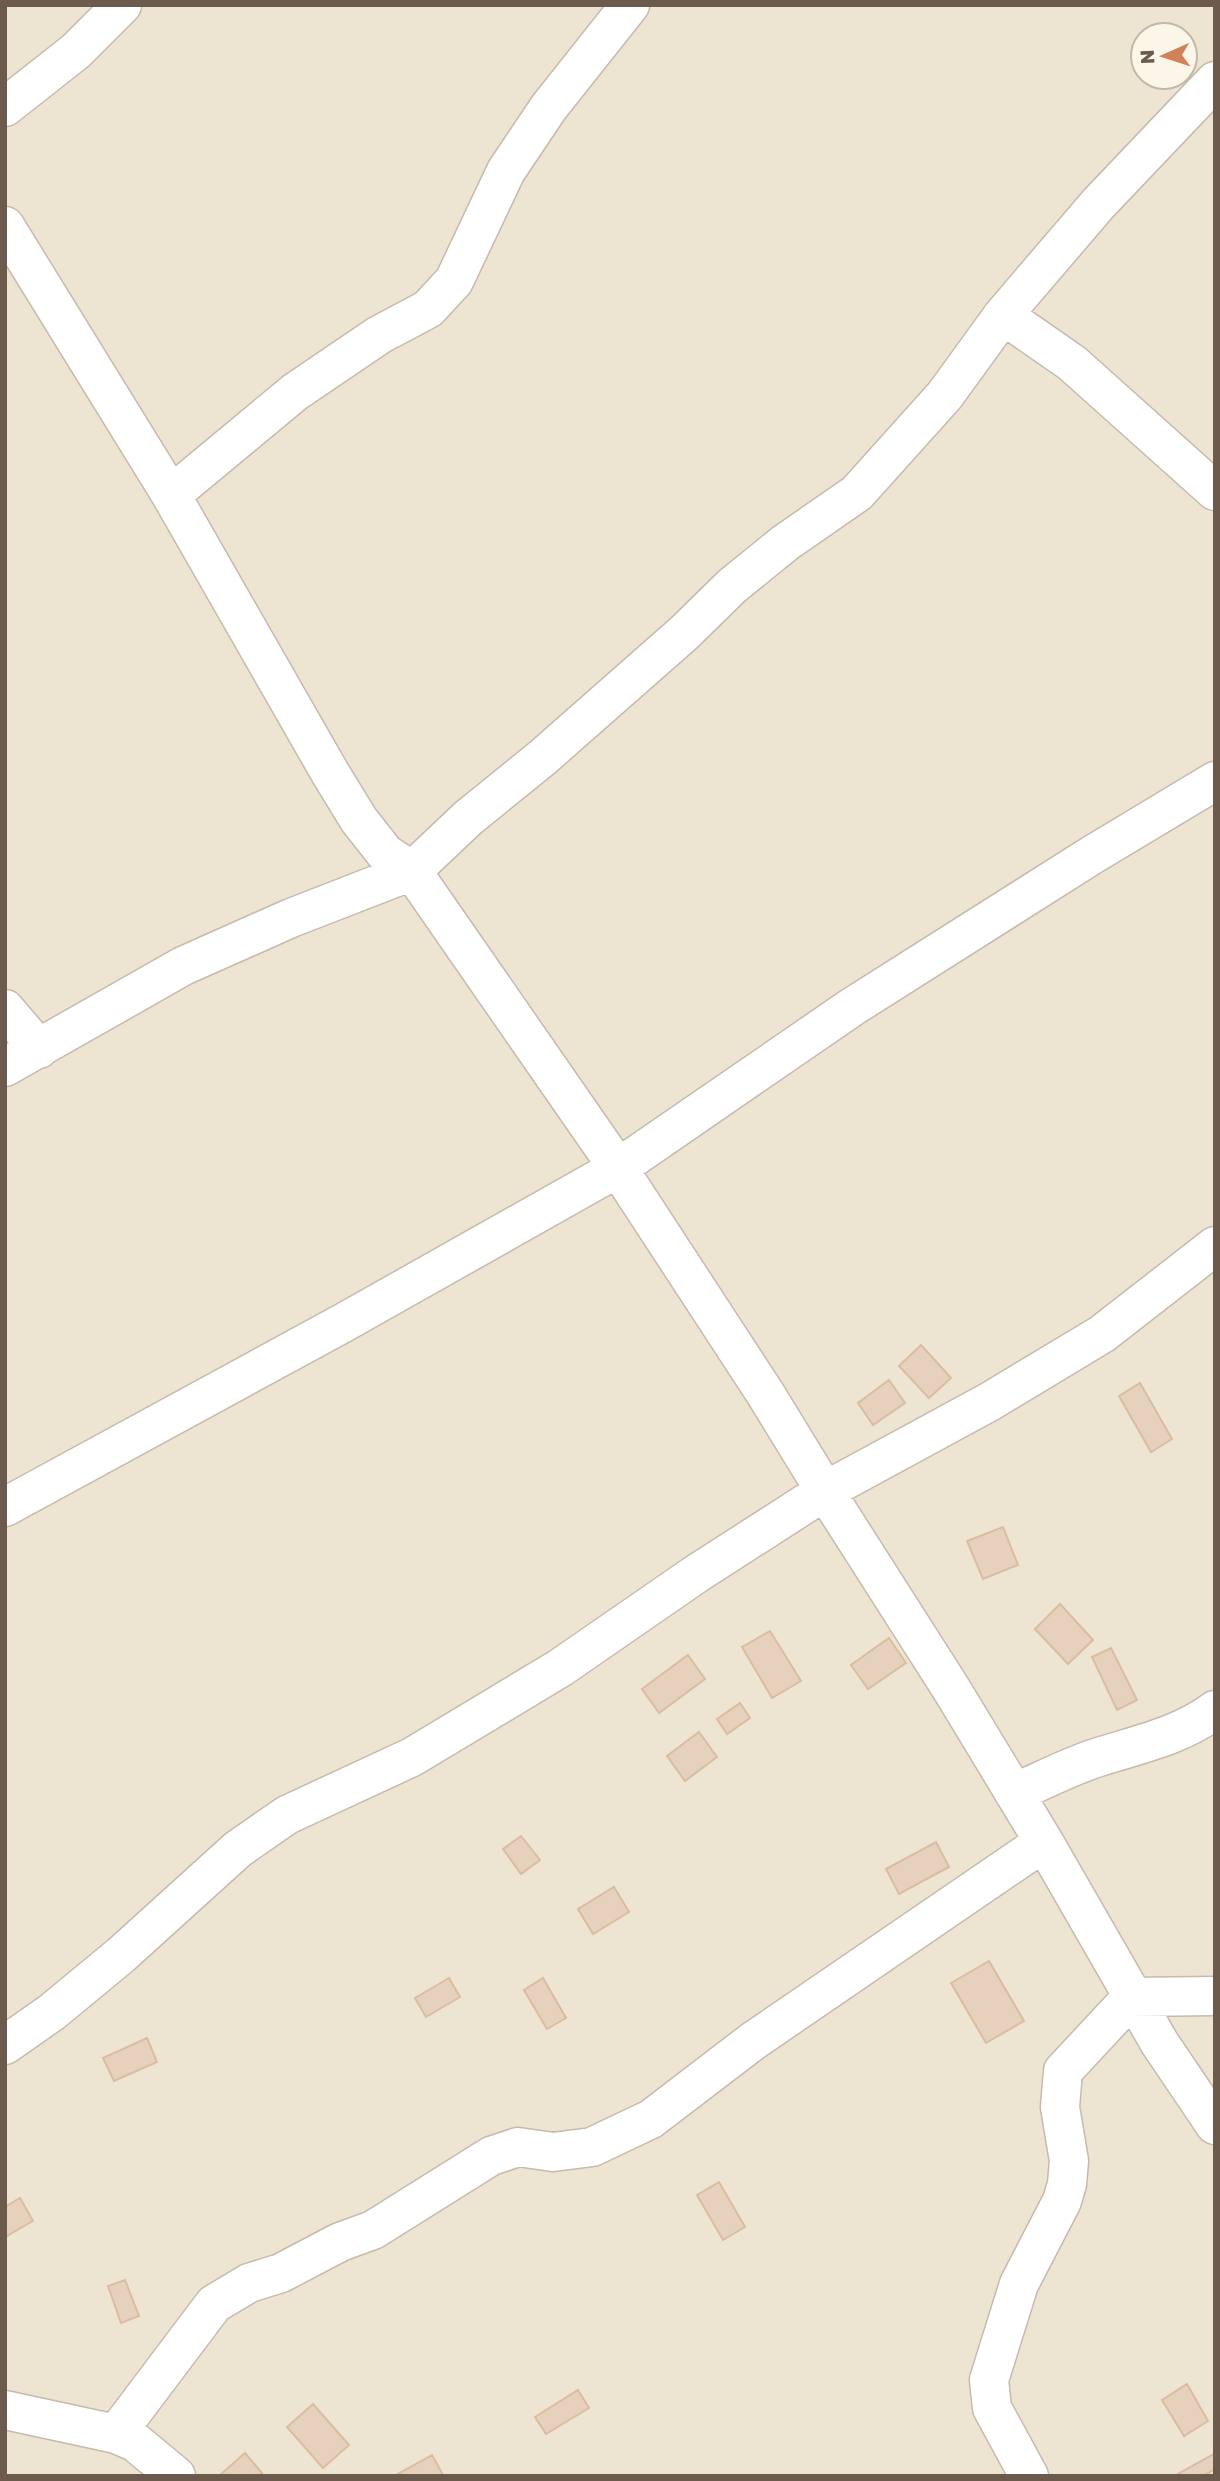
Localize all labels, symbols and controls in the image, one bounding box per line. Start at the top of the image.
north arrow [1129,21,1199,91]
text: N [1135,49,1158,65]

